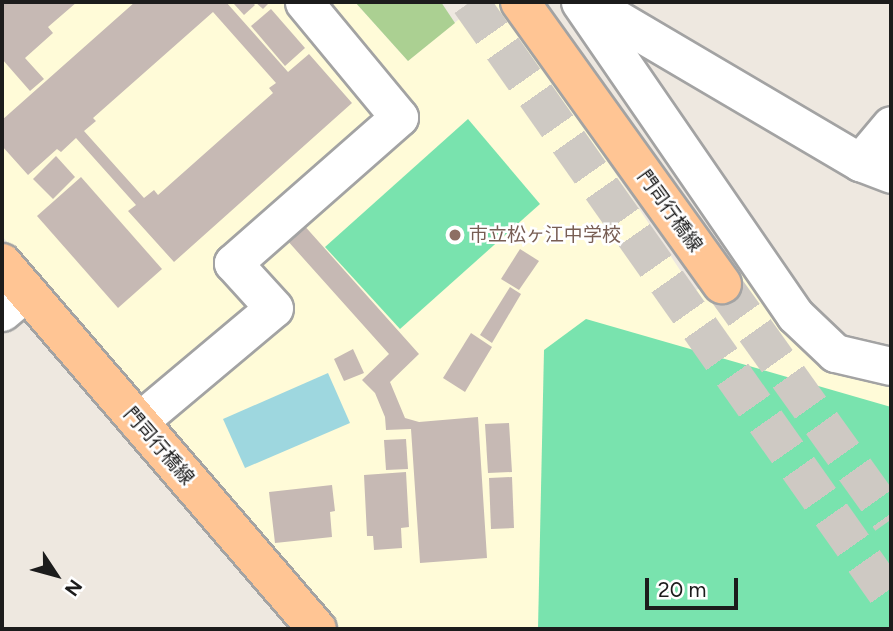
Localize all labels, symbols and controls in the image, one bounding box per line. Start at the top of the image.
street label: 門司行橋線 [633,166,707,256]
place label: 市立松ヶ江中学校 [469,224,621,246]
marker: 市立松ヶ江中学校 [447,227,463,243]
street label: 門司行橋線 [119,403,199,489]
north arrow [21,540,91,610]
scale bar [648,564,741,608]
text: N [60,575,87,600]
text: 20 m [658,577,706,602]

